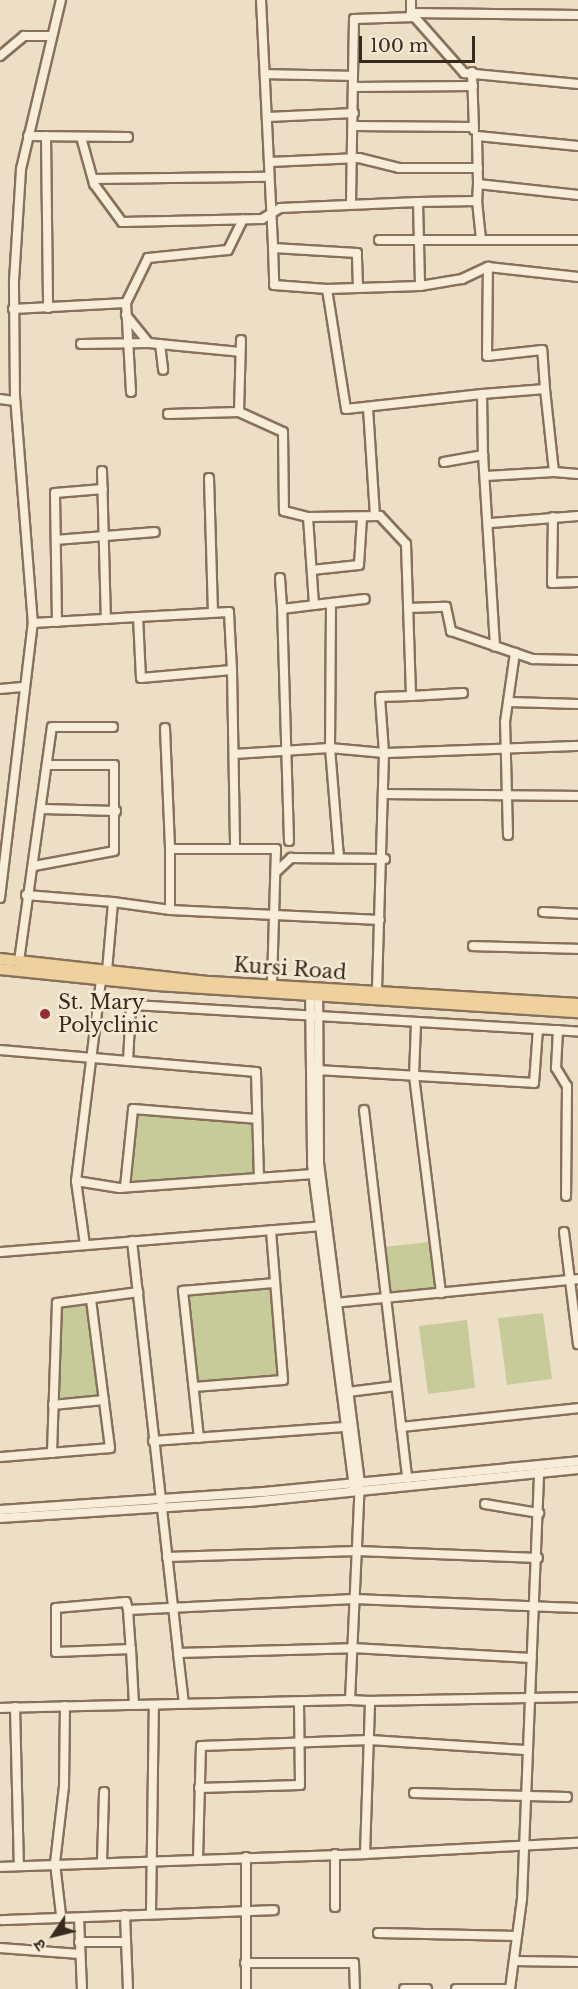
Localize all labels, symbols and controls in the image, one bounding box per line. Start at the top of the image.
scale bar [362,24,478,62]
text: 100 m [370,35,428,57]
street label: Kursi Road [233,953,347,985]
place label: St. Mary Polyclinic [58,990,158,1037]
marker: St. Mary Polyclinic [36,1005,54,1023]
north arrow [24,1905,84,1965]
text: उ [28,1936,50,1955]

